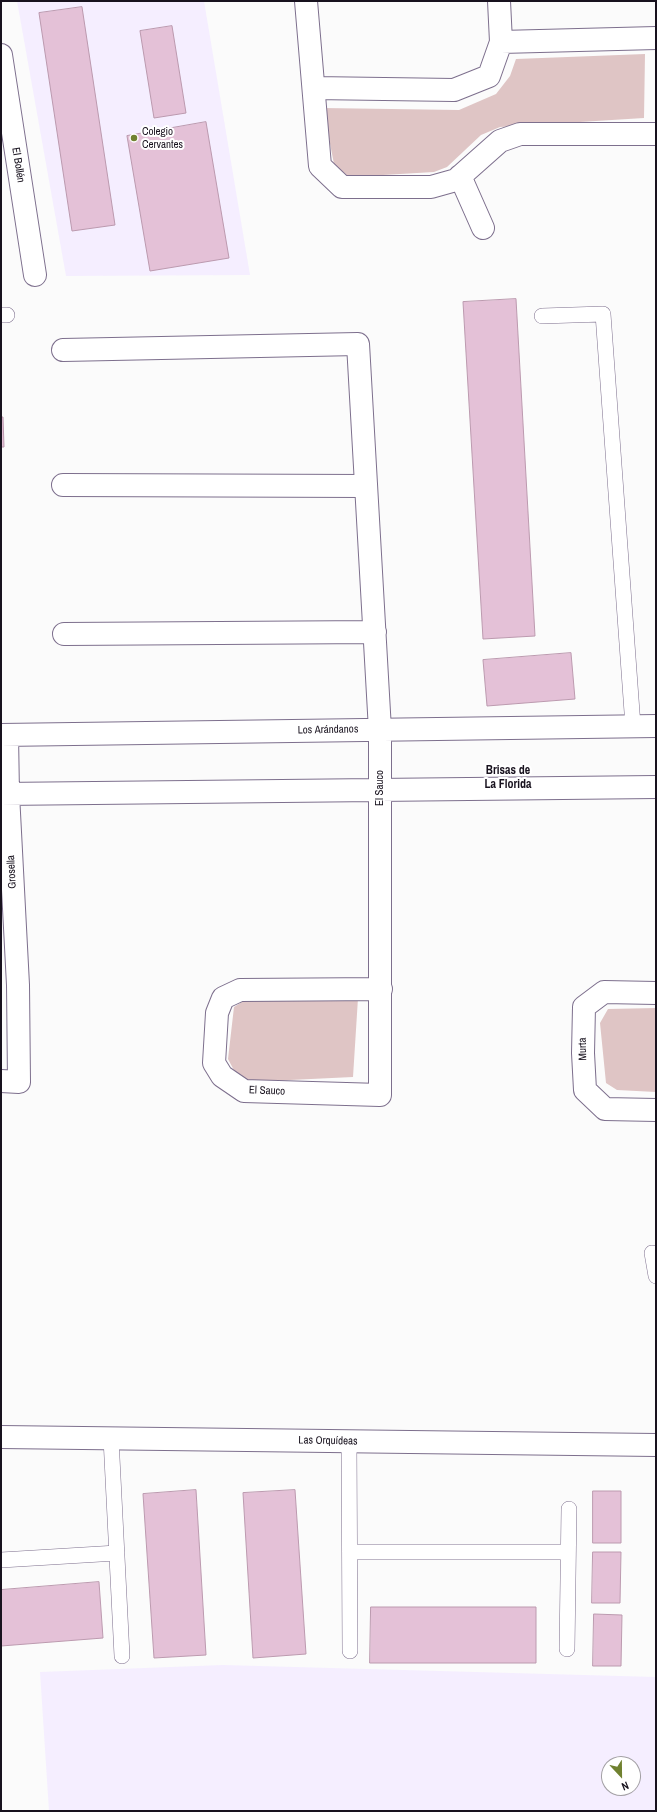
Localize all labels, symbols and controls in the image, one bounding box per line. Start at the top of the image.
place label: Colegio Cervantes [142,125,183,151]
marker: Colegio Cervantes [129,133,139,143]
street label: El Bollén [9,146,27,184]
street label: Los Arándanos [298,723,358,737]
district label: Brisas de La Florida [484,764,532,792]
street label: El Sauco [373,770,387,806]
street label: Grosella [5,855,19,889]
street label: Murta [576,1037,590,1061]
street label: El Sauco [249,1084,285,1098]
street label: Las Orquídeas [298,1434,358,1448]
north arrow [601,1756,641,1796]
text: N [619,1778,631,1794]

